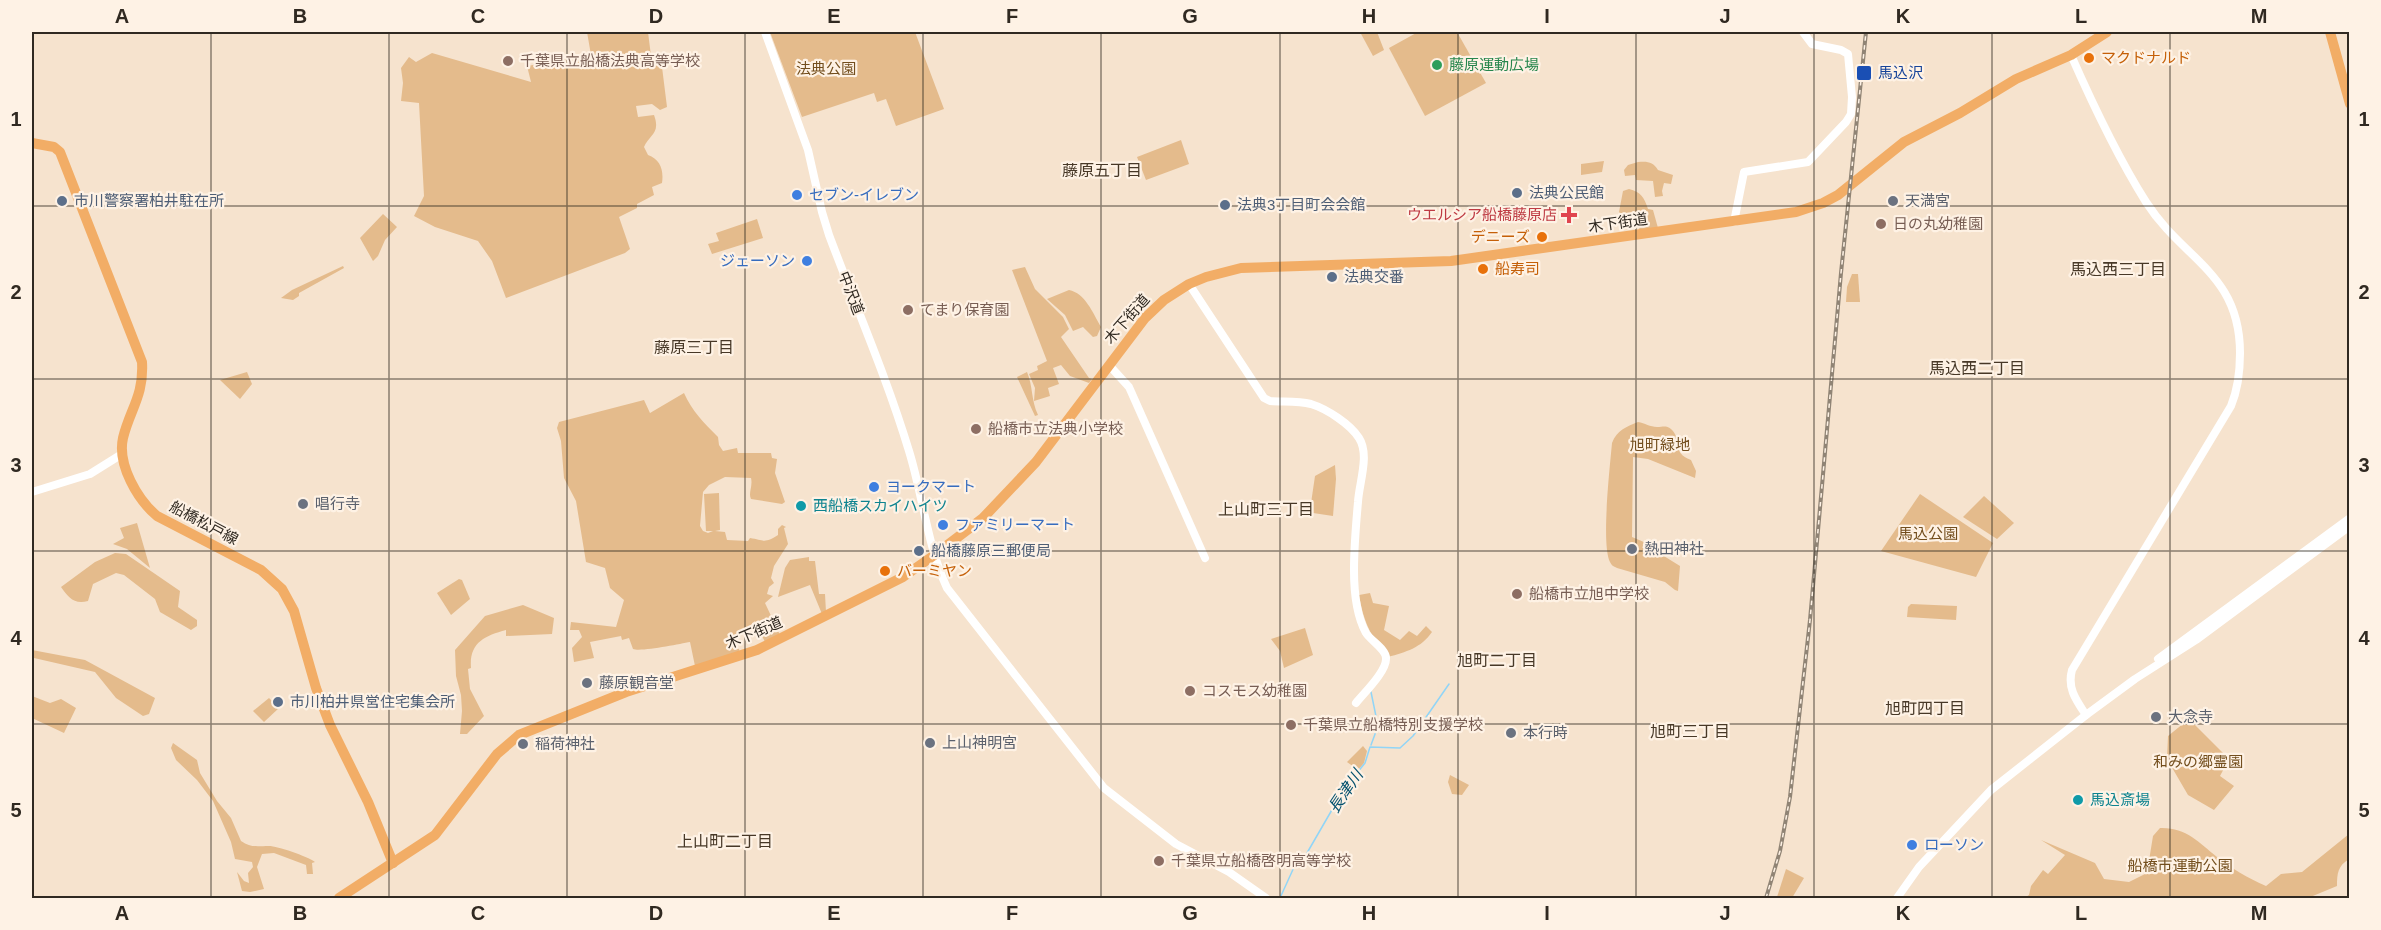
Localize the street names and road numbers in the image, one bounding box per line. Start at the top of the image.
street label: 木下街道 [1587,210,1649,235]
street label: 中沢道 [835,269,867,317]
street label: 木下街道 [1101,290,1153,347]
street label: 船橋松戸線 [167,497,241,548]
street label: 木下街道 [723,613,785,652]

